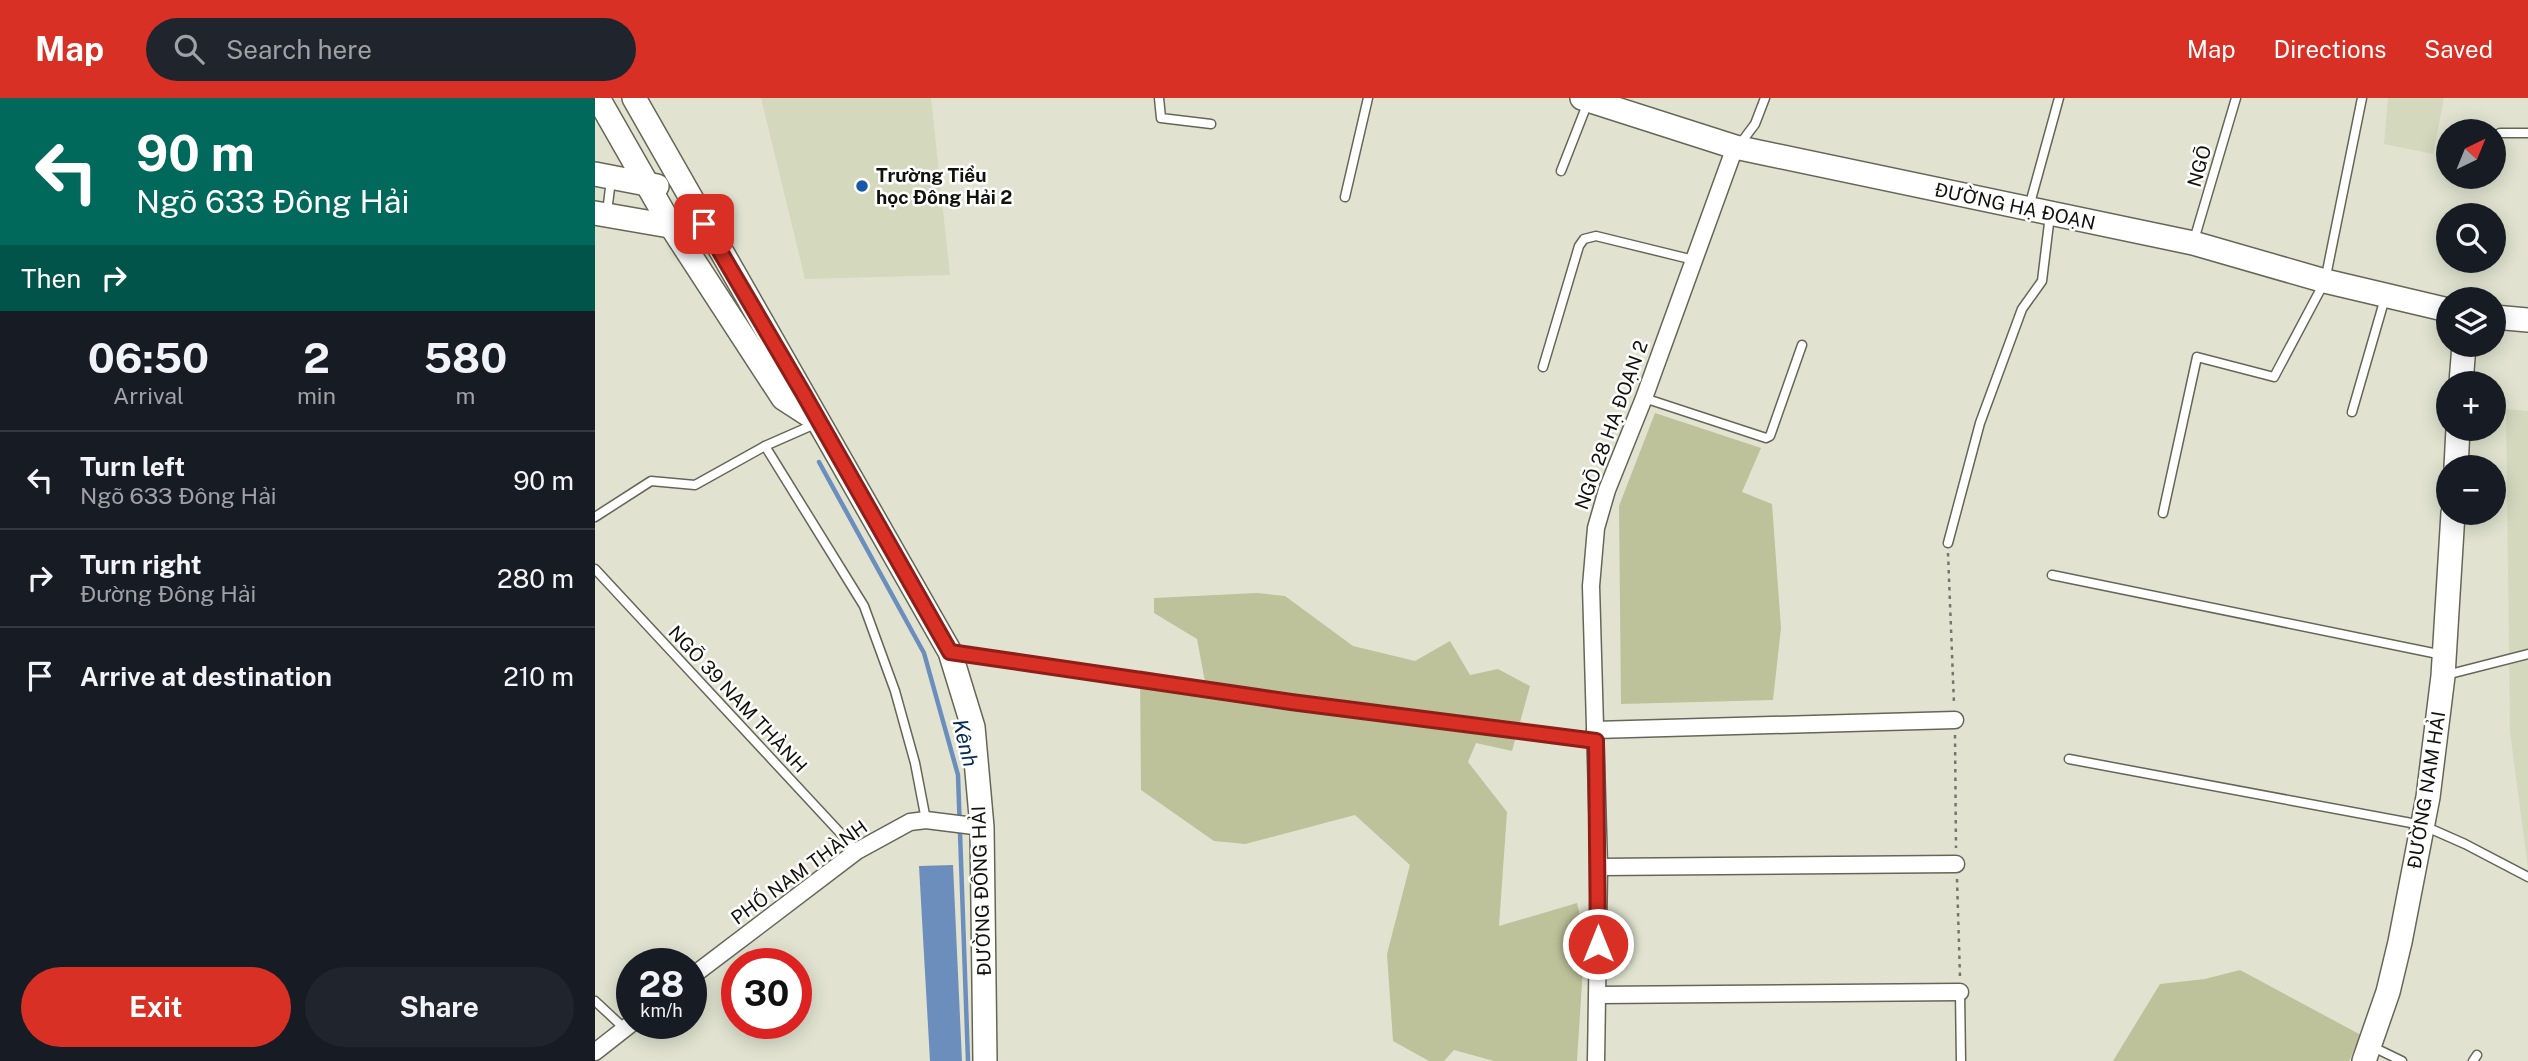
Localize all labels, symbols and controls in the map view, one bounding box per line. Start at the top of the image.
search box [146,18,636,81]
text: Map [35,30,104,68]
icon: search [170,30,208,68]
text: Search here [226,34,372,65]
text: Map [2187,35,2236,63]
text: Directions [2274,35,2386,63]
text: Saved [2424,35,2493,63]
north arrow [2436,119,2506,189]
map controls [2436,119,2506,525]
text: 90 m [136,124,255,182]
icon: left [21,126,112,217]
street label: NGÕ [2183,143,2215,189]
place label: Trường Tiểu học Đông Hải 2 [876,164,1012,208]
marker: Trường Tiểu học Đông Hải 2 [854,178,870,194]
street label: ĐƯỜNG HẠ ĐOẠN [1933,178,2097,234]
text: Ngõ 633 Đông Hải [136,183,409,220]
pin [674,194,734,254]
button: search [2436,203,2506,273]
icon: arrive [685,205,723,243]
icon: right [95,259,133,297]
text: Then [21,263,81,294]
button: layers [2436,287,2506,357]
text: 06:50 [88,333,209,382]
text: 2 [303,333,330,382]
text: 580 [424,333,507,382]
street label: NGÕ 28 HẠ ĐOẠN 2 [1570,338,1652,512]
button: + [2436,371,2506,441]
text: Arrival [113,382,184,409]
text: min [297,382,336,409]
text: m [456,382,475,409]
text: Turn left [80,451,185,482]
button: − [2436,455,2506,525]
icon: left [21,461,59,499]
text: 90 m [513,465,574,496]
text: Ngõ 633 Đông Hải [80,482,277,509]
text: Turn right [80,549,202,580]
icon: right [21,559,59,597]
text: 280 m [497,563,574,594]
text: Đường Đông Hải [80,580,256,607]
street label: NGÕ 39 NAM THÀNH [664,621,812,777]
icon: arrive [21,657,59,695]
text: Arrive at destination [80,661,332,692]
text: 210 m [503,661,574,692]
street label: ĐƯỜNG NAM HẢI [2402,709,2449,870]
water label: Kênh [948,716,983,769]
street label: ĐƯỜNG ĐÔNG HẢI [966,806,995,977]
street label: PHỐ NAM THÀNH [726,814,871,929]
position arrow [1561,907,1635,981]
speed limit sign: 30 [721,948,812,1039]
text: 28 [639,964,684,1005]
button: Exit [21,967,291,1047]
button: Share [305,967,574,1047]
text: km/h [640,1000,683,1021]

